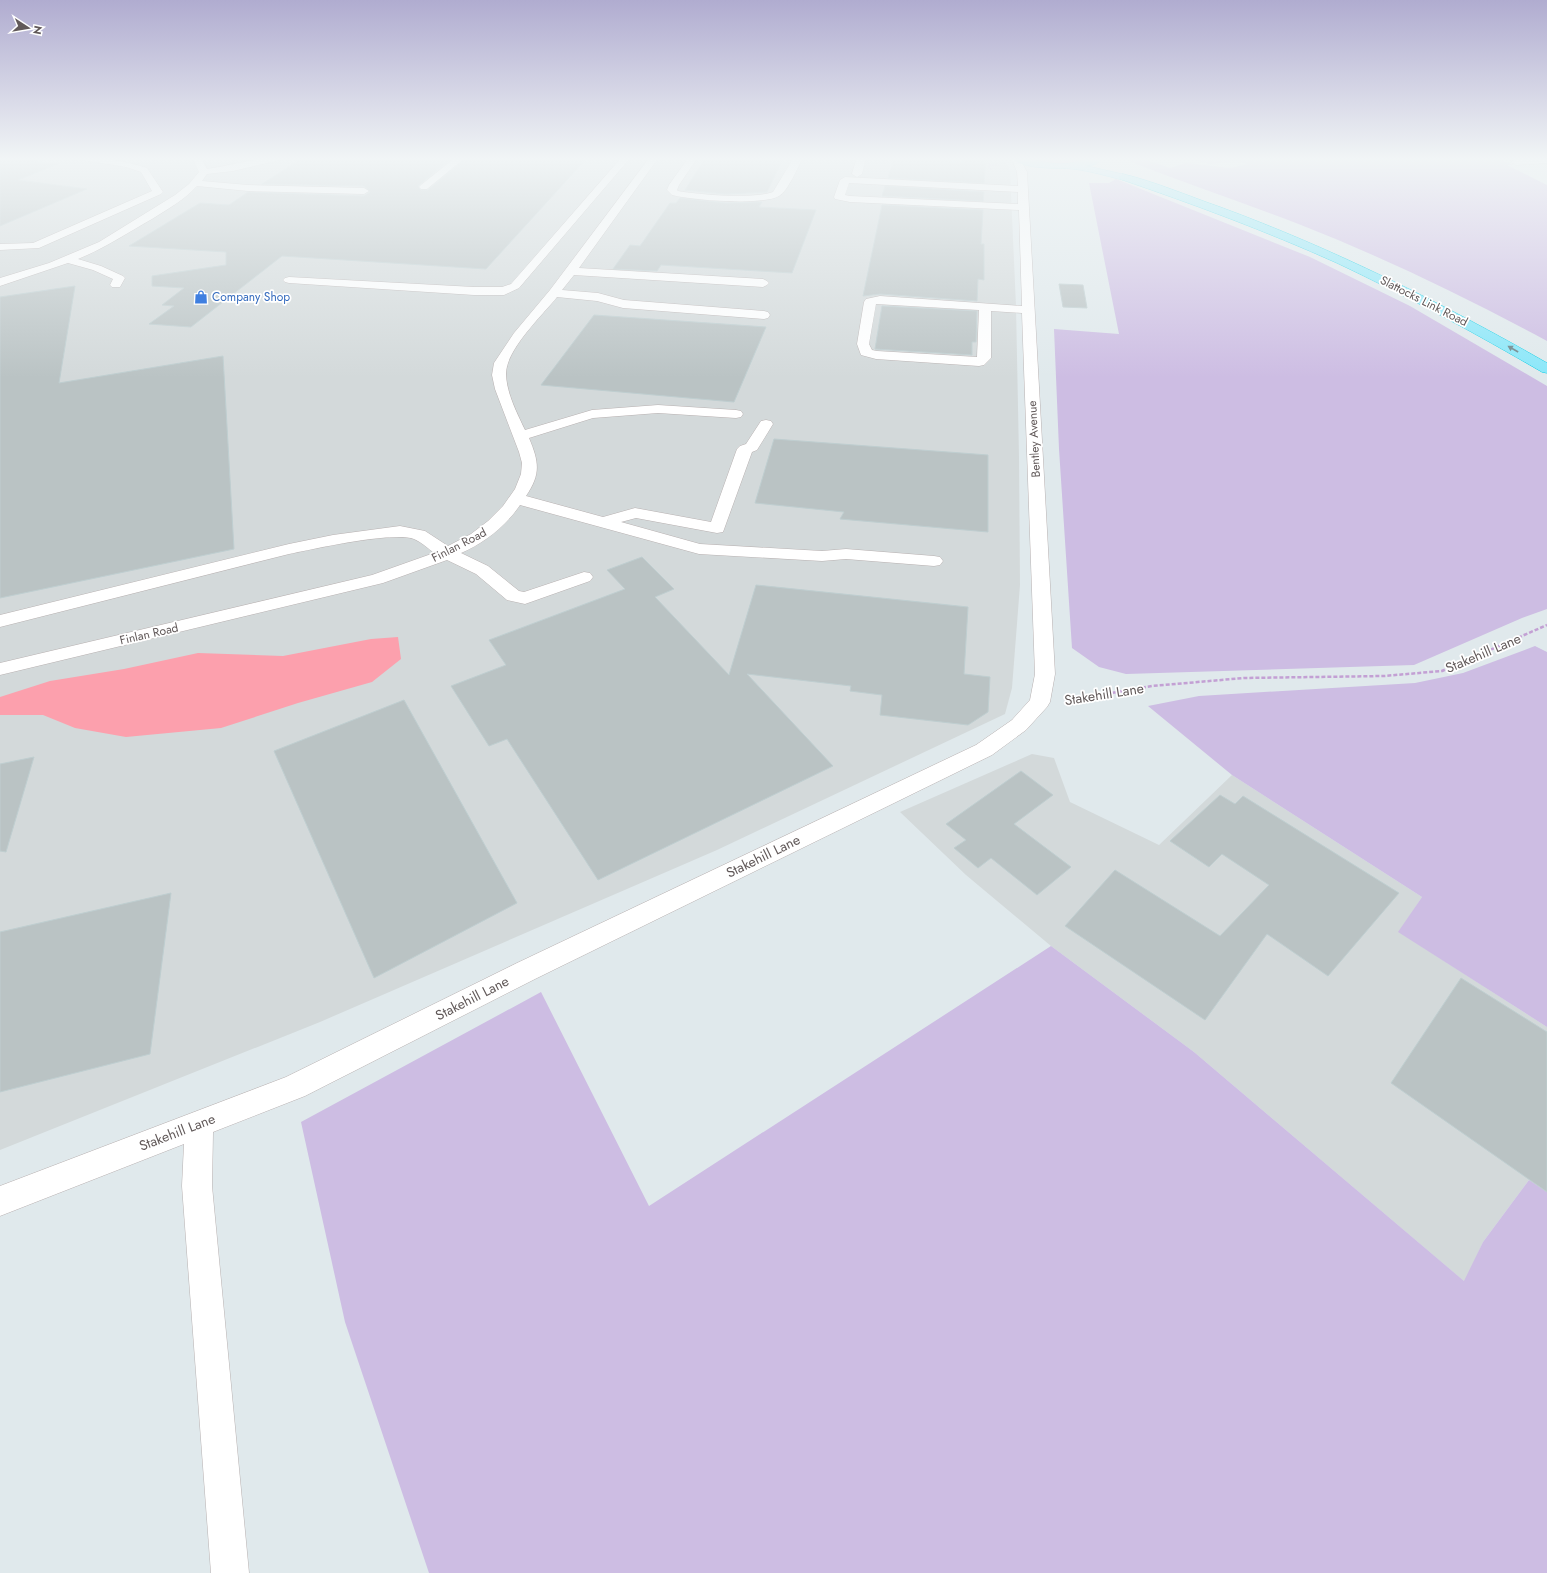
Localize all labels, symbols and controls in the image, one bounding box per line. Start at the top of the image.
north arrow [8,8,48,48]
text: N [29,24,47,36]
street label: Slattocks Link Road [1377,271,1471,331]
place label: Company Shop [212,288,290,306]
shop icon: Company Shop [193,289,209,305]
one-way arrow [1508,345,1519,352]
street label: Bentley Avenue [1023,400,1045,478]
street label: Finlan Road [428,523,490,567]
street label: Finlan Road [118,619,180,649]
street label: Stakehill Lane [1442,628,1524,678]
street label: Stakehill Lane [1063,678,1145,710]
street label: Stakehill Lane [723,829,803,883]
street label: Stakehill Lane [432,971,512,1025]
street label: Stakehill Lane [136,1108,218,1156]

